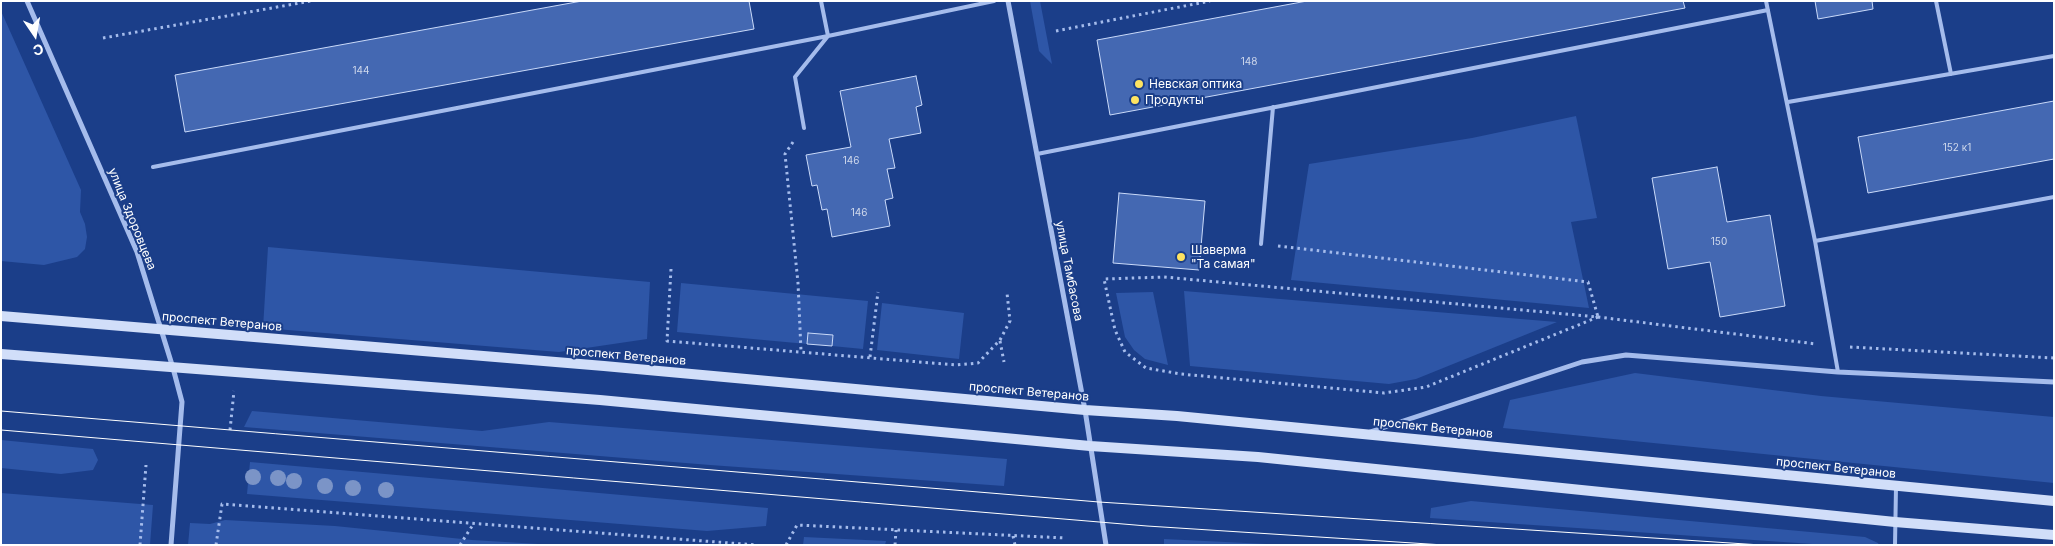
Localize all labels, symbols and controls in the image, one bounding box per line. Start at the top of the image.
north arrow [10,10,60,60]
text: С [31,41,45,60]
house number: 148 [1241,56,1257,68]
house number: 144 [353,65,369,77]
place label: Невская оптика [1149,77,1242,91]
marker: Невская оптика [1133,78,1145,90]
place label: Продукты [1145,93,1204,107]
marker: Продукты [1129,94,1141,106]
house number: 152 к1 [1943,142,1971,154]
house number: 146 [843,155,859,167]
street label: улица Здоровцева [105,166,159,272]
house number: 146 [851,207,867,219]
street label: улица Тамбасова [1052,220,1086,322]
house number: 150 [1711,236,1727,248]
place label: Шаверма "Та самая" [1191,243,1256,271]
marker: Шаверма "Та самая" [1175,251,1187,263]
street label: проспект Ветеранов [161,310,283,334]
street label: проспект Ветеранов [565,344,687,368]
street label: проспект Ветеранов [968,380,1090,404]
street label: проспект Ветеранов [1372,415,1494,441]
street label: проспект Ветеранов [1775,455,1897,481]

